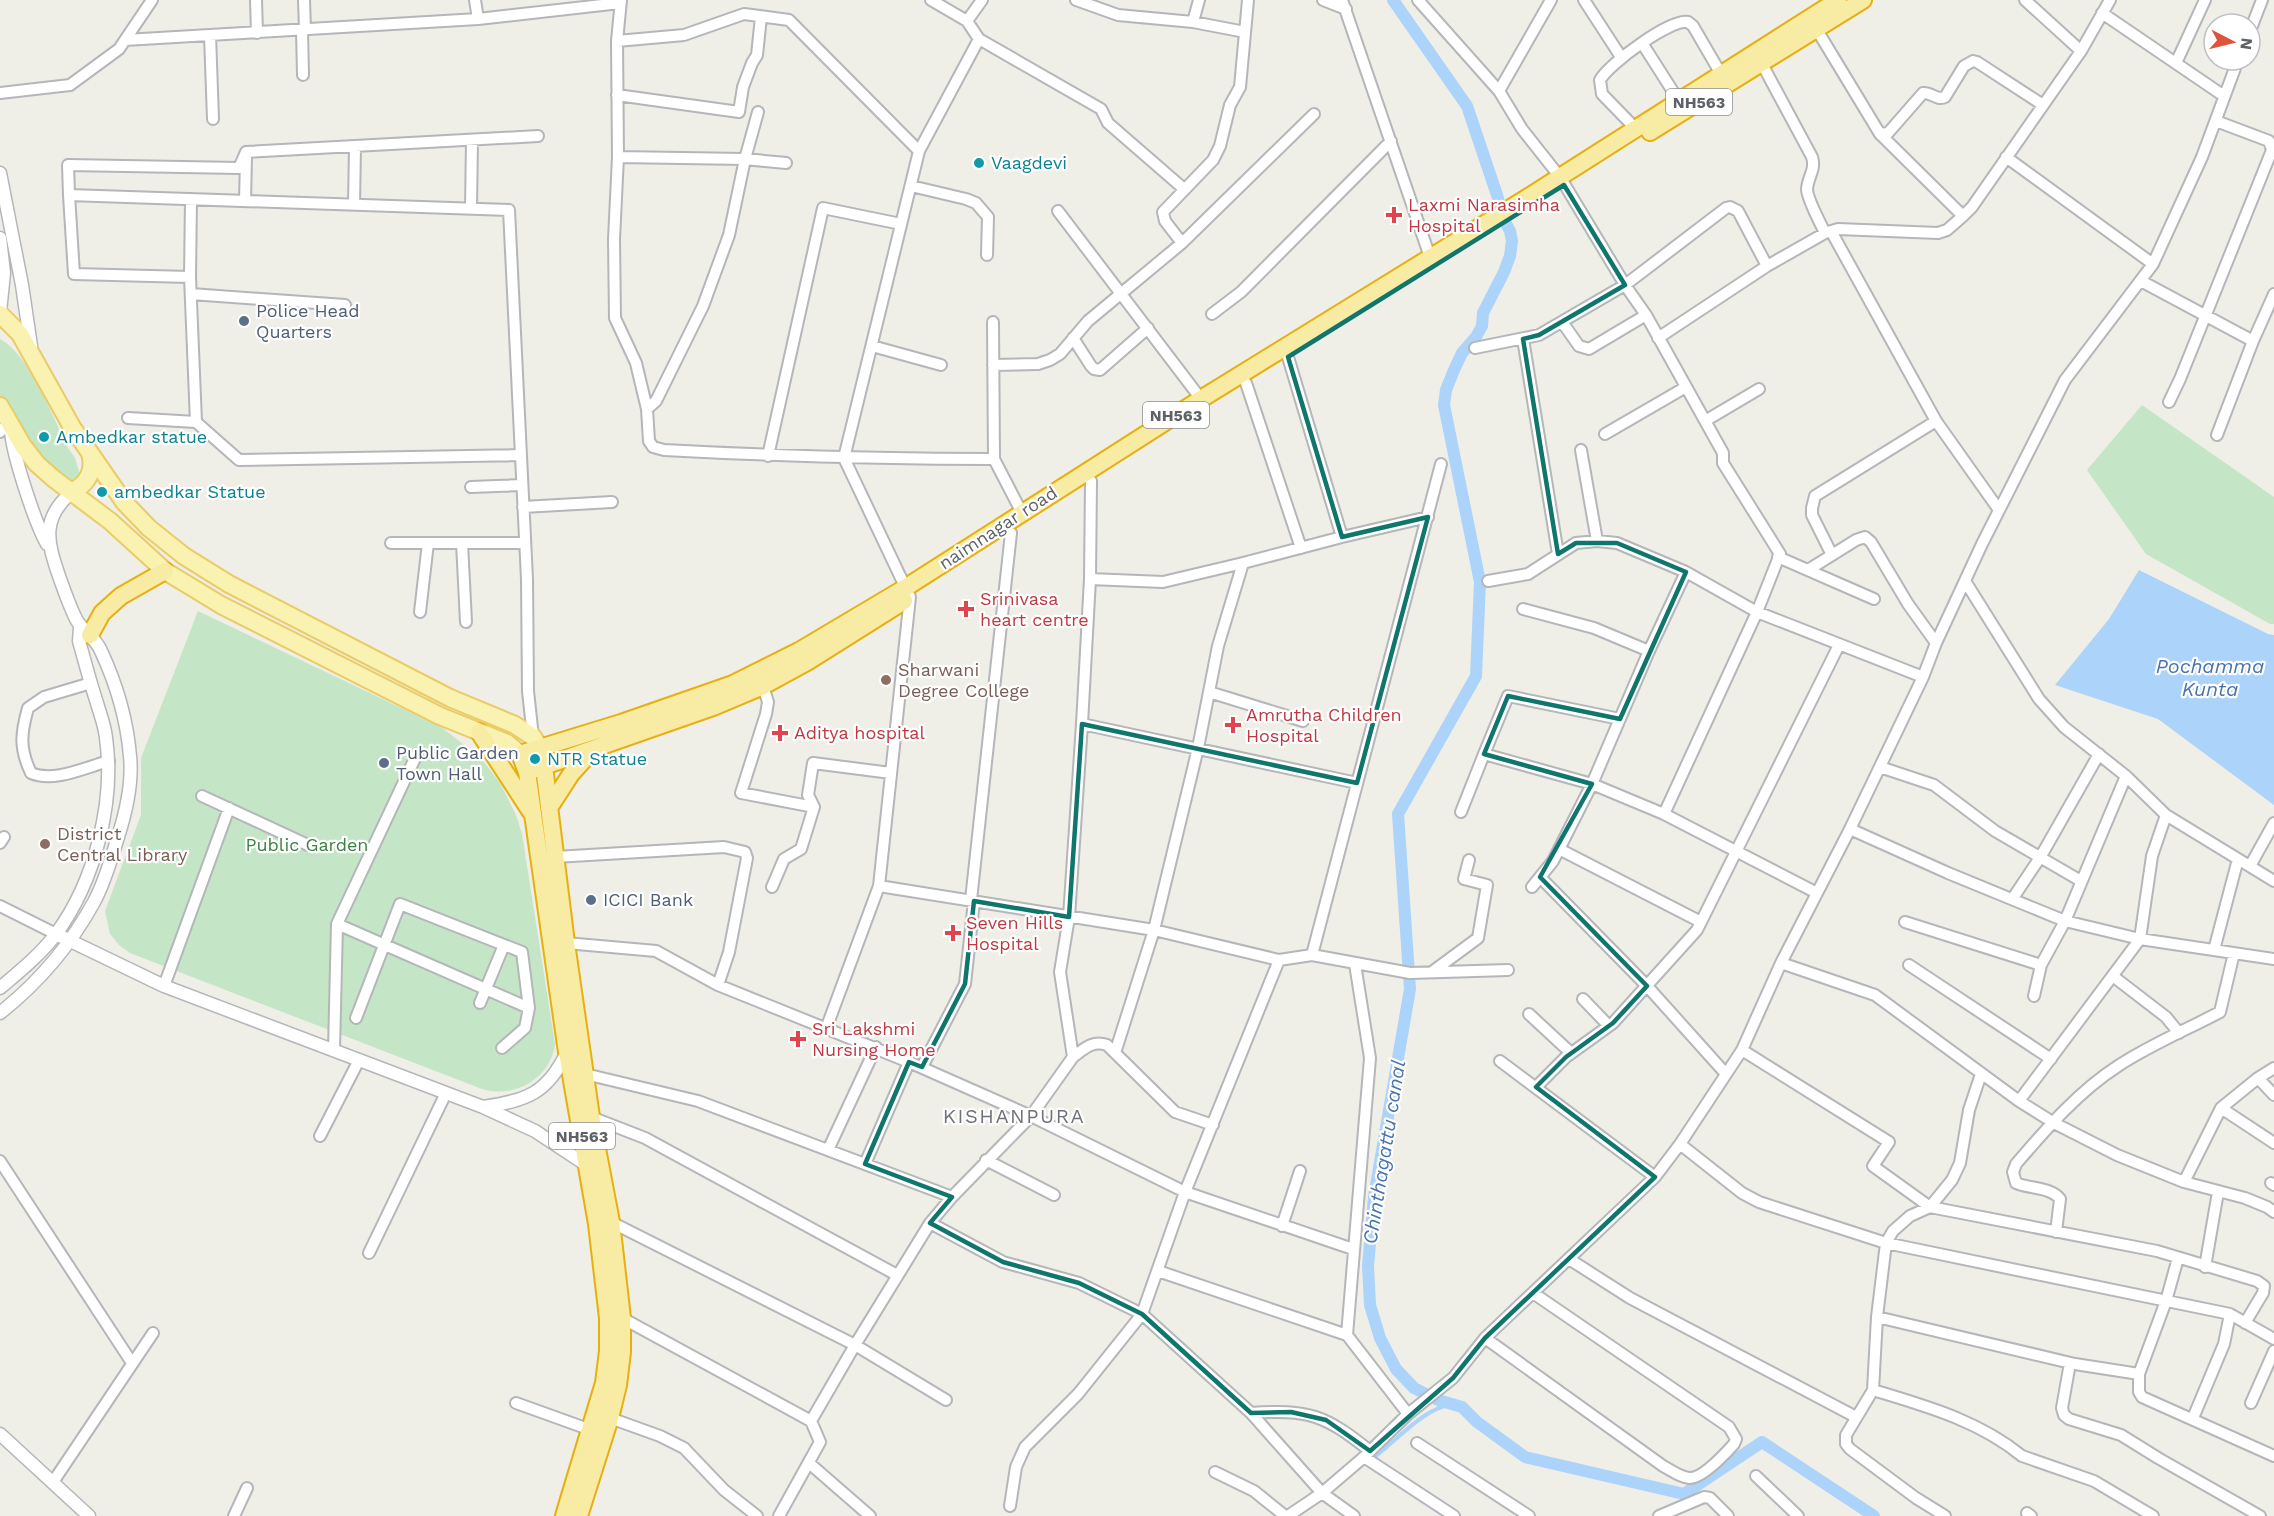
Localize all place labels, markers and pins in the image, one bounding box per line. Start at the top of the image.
place label: Vaagdevi [991,152,1067,173]
marker: Vaagdevi [972,156,986,170]
place label: Laxmi Narasimha Hospital [1408,194,1560,236]
marker: Laxmi Narasimha Hospital [1385,206,1403,224]
place label: Police Head Quarters [256,300,359,342]
marker: Police Head Quarters [237,314,251,328]
place label: Ambedkar statue [56,426,207,447]
marker: Ambedkar statue [37,430,51,444]
place label: ambedkar Statue [114,481,266,502]
marker: ambedkar Statue [95,485,109,499]
place label: Srinivasa heart centre [980,588,1089,630]
marker: Srinivasa heart centre [957,600,975,618]
place label: Sharwani Degree College [898,659,1029,701]
marker: Sharwani Degree College [879,673,893,687]
place label: Amrutha Children Hospital [1246,704,1402,746]
marker: Amrutha Children Hospital [1224,716,1242,734]
place label: Aditya hospital [794,722,926,743]
marker: Aditya hospital [771,724,789,742]
place label: Public Garden Town Hall [396,742,519,784]
place label: NTR Statue [547,748,647,769]
marker: NTR Statue [528,752,542,766]
marker: Public Garden Town Hall [377,756,391,770]
place label: District Central Library [57,823,188,865]
marker: District Central Library [38,837,52,851]
place label: ICICI Bank [603,889,693,910]
marker: ICICI Bank [584,893,598,907]
place label: Seven Hills Hospital [966,912,1063,954]
marker: Seven Hills Hospital [944,924,962,942]
place label: Sri Lakshmi Nursing Home [812,1018,936,1060]
marker: Sri Lakshmi Nursing Home [789,1030,807,1048]

